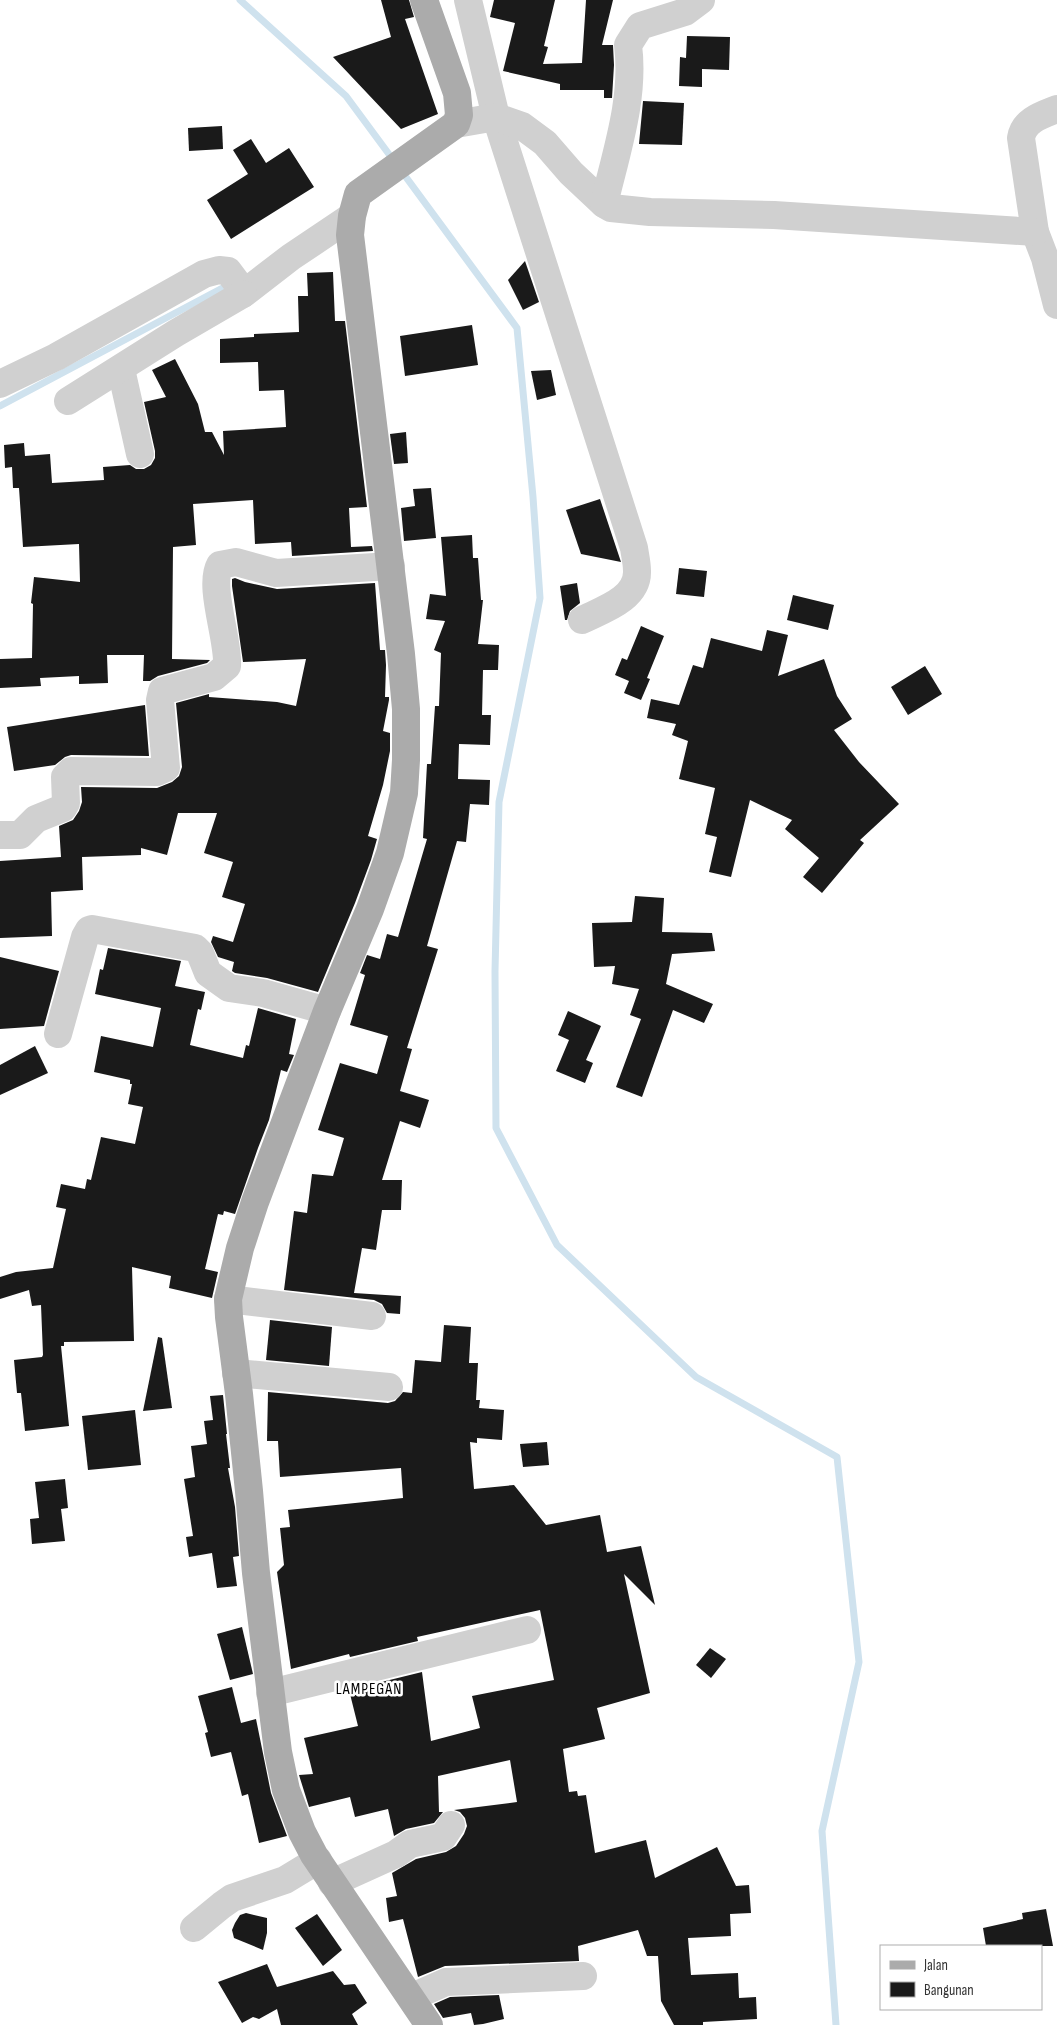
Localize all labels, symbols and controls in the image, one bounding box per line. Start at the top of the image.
district label: LAMPEGAN [336,1680,402,1699]
legend [880,1945,1042,2010]
text: Jalan [923,1956,948,1975]
text: Bangunan [924,1981,974,2000]

